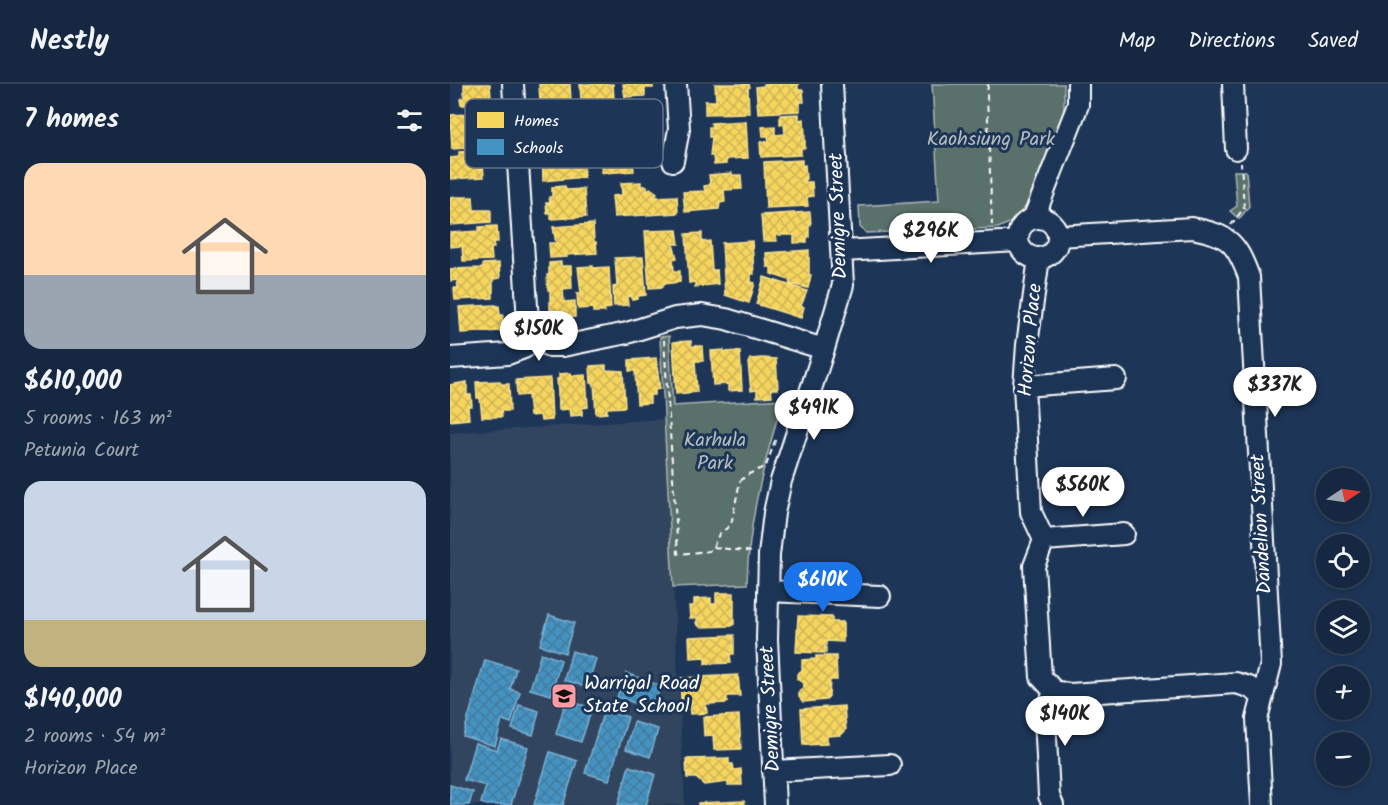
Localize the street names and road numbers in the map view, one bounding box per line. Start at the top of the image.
street label: Demigre Street [821,152,857,280]
street label: Horizon Place [1010,282,1052,398]
street label: Dandelion Street [1242,453,1282,595]
street label: Demigre Street [752,645,790,773]

